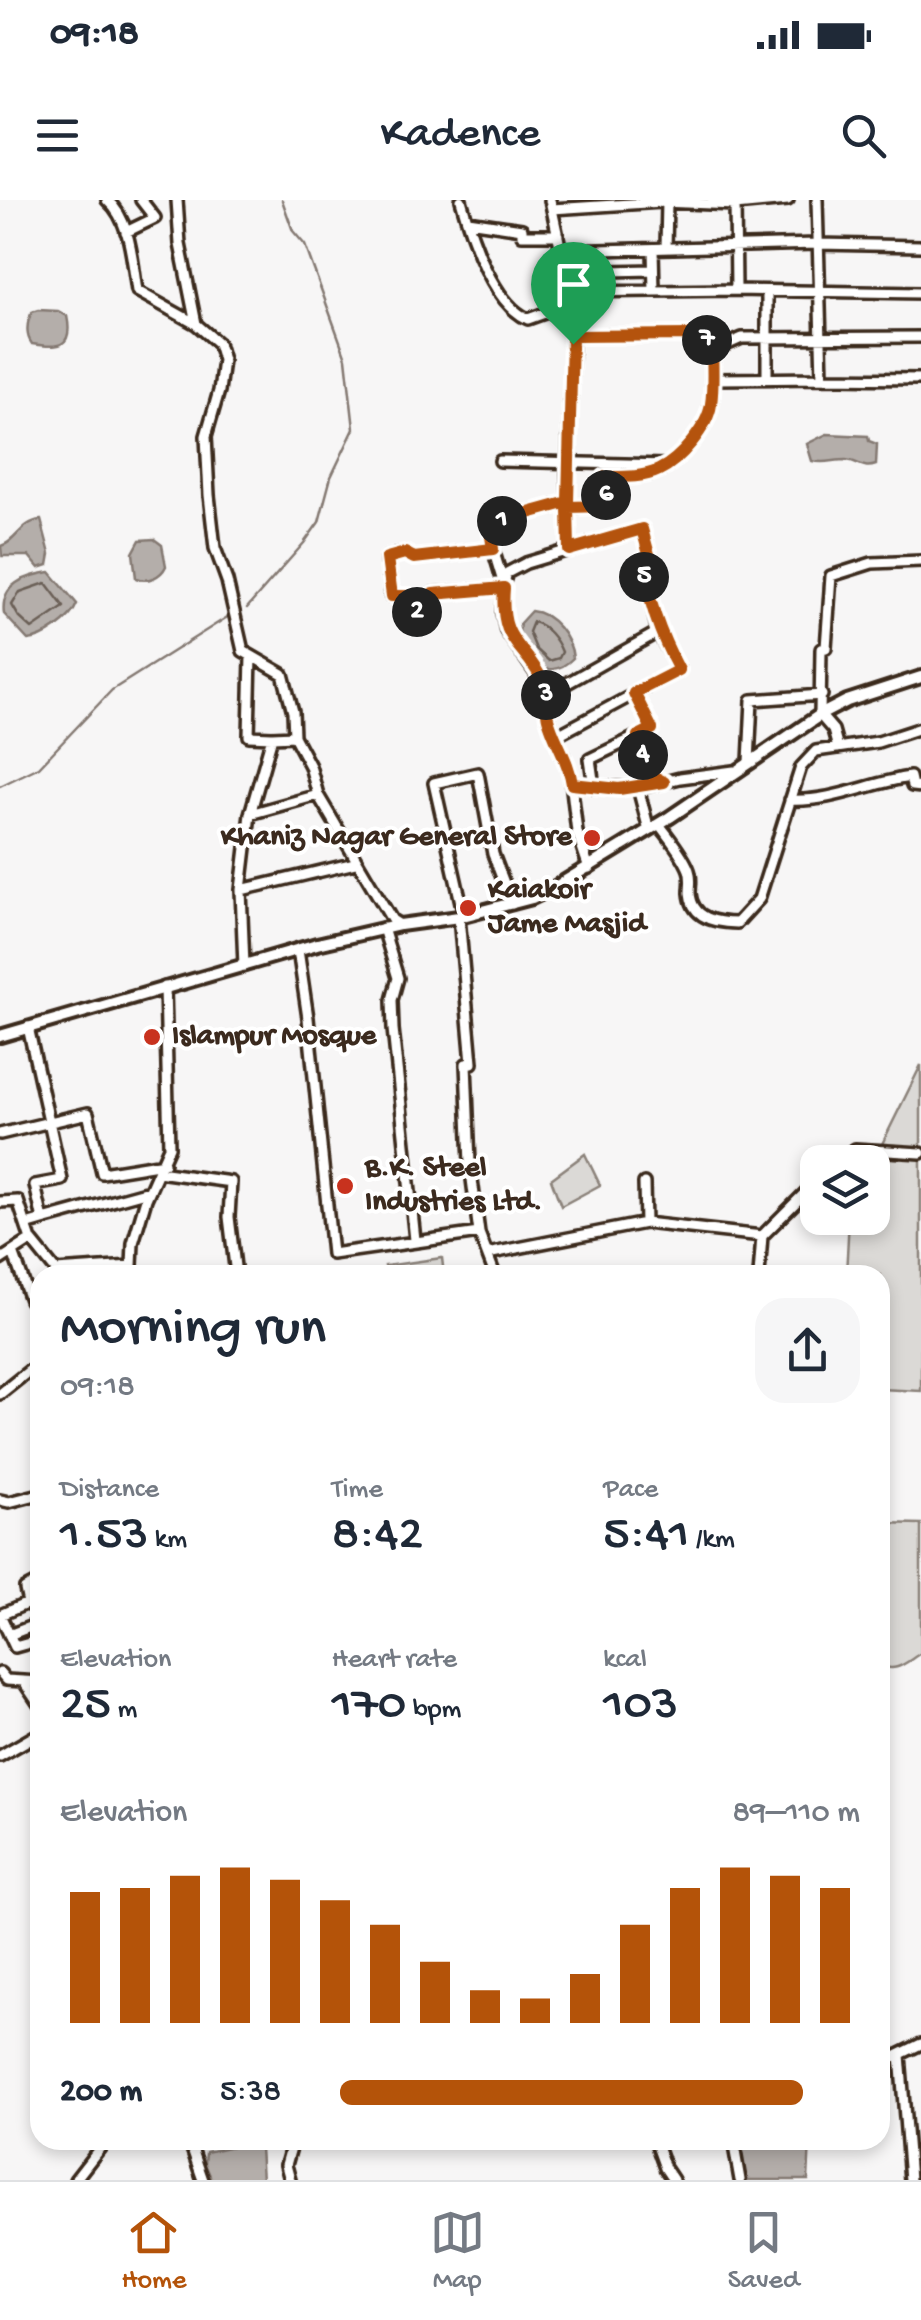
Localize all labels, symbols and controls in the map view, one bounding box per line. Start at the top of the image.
text: 09:18 [50,13,139,57]
icon: menu [30,108,85,163]
icon: search [836,108,891,163]
text: Kadence [381,109,540,162]
pin [531,242,616,345]
icon: arrive [546,257,601,312]
pin: 7 [682,315,732,365]
text: 7 [700,323,714,356]
pin: 6 [581,470,631,520]
text: 6 [599,478,613,511]
pin: 1 [477,496,527,546]
text: 1 [496,504,508,537]
pin: 5 [619,552,669,602]
text: 5 [637,560,651,593]
pin: 2 [392,587,442,637]
text: 2 [410,595,424,628]
pin: 3 [521,670,571,720]
text: 3 [539,678,553,711]
pin: 4 [618,730,668,780]
text: 4 [636,738,650,771]
place label: Khaniz Nagar General Store [220,821,574,856]
marker: Khaniz Nagar General Store [581,827,603,849]
place label: Kaiakoir Jame Masjid [487,874,649,943]
marker: Kaiakoir Jame Masjid [457,897,479,919]
place label: Islampur Mosque [172,1020,378,1055]
marker: Islampur Mosque [141,1026,163,1048]
map controls [800,1145,890,1235]
button: layers [800,1145,890,1235]
place label: B.K. Steel Industries Ltd. [364,1152,542,1221]
marker: B.K. Steel Industries Ltd. [334,1175,356,1197]
button: share [755,1298,860,1403]
text: Morning run [60,1299,326,1363]
text: 09:18 [60,1369,135,1407]
text: Distance [60,1474,159,1507]
text: Time [332,1474,383,1507]
text: Pace [603,1474,658,1507]
text: 1.53 [60,1507,148,1566]
text: 8:42 [332,1507,423,1566]
text: 5:41 [603,1507,689,1566]
text: km [148,1524,187,1557]
text: /km [689,1524,735,1557]
text: Elevation [60,1644,171,1677]
text: Heart rate [332,1644,457,1677]
text: kcal [603,1644,647,1677]
text: 25 [60,1677,111,1736]
text: 170 [332,1677,406,1736]
text: 103 [603,1677,678,1736]
text: m [111,1694,137,1727]
text: bpm [406,1694,461,1727]
text: Elevation [60,1795,187,1833]
text: 89–110 m [733,1795,860,1833]
text: 200 m [60,2074,142,2112]
text: 5:38 [220,2074,281,2112]
tab: Home [122,2205,186,2298]
tab: Map [430,2205,485,2298]
tab: Saved [728,2205,799,2298]

